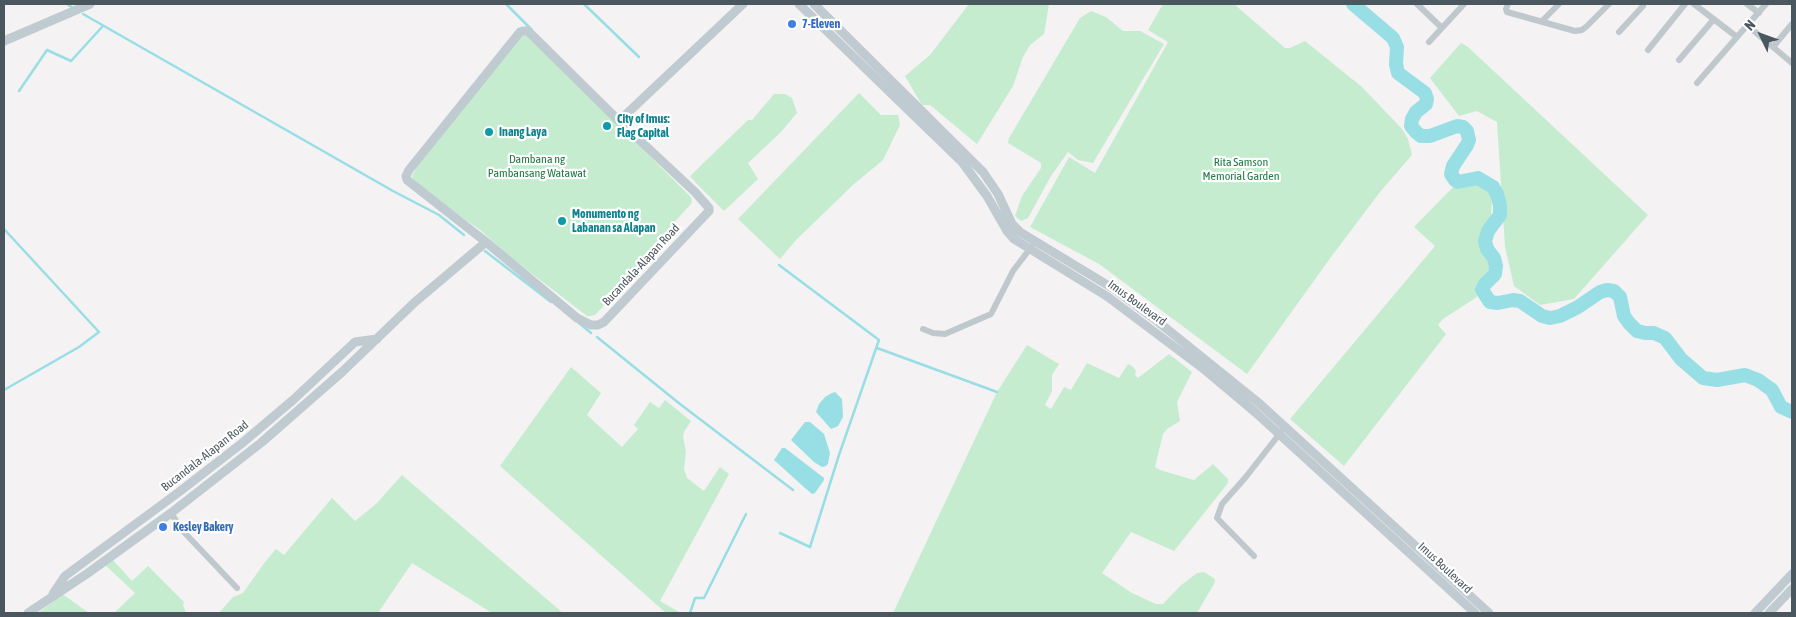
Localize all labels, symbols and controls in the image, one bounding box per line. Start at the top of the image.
north arrow [1736,10,1786,60]
place label: 7-Eleven [802,17,840,31]
text: N [1741,17,1759,33]
marker: 7-Eleven [786,18,798,30]
place label: City of Imus: Flag Capital [617,112,670,140]
marker: City of Imus: Flag Capital [601,120,613,132]
place label: Inang Laya [499,125,547,139]
marker: Inang Laya [483,126,495,138]
park label: Dambana ng Pambansang Watawat [488,152,586,180]
park label: Rita Samson Memorial Garden [1203,155,1279,183]
place label: Monumento ng Labanan sa Alapan [572,207,656,235]
marker: Monumento ng Labanan sa Alapan [556,215,568,227]
street label: Bucandala-Alapan Road [599,221,683,309]
street label: Imus Boulevard [1105,277,1169,329]
street label: Bucandala-Alapan Road [159,418,251,494]
place label: Kesley Bakery [173,520,234,534]
marker: Kesley Bakery [157,521,169,533]
street label: Imus Boulevard [1415,539,1475,597]

